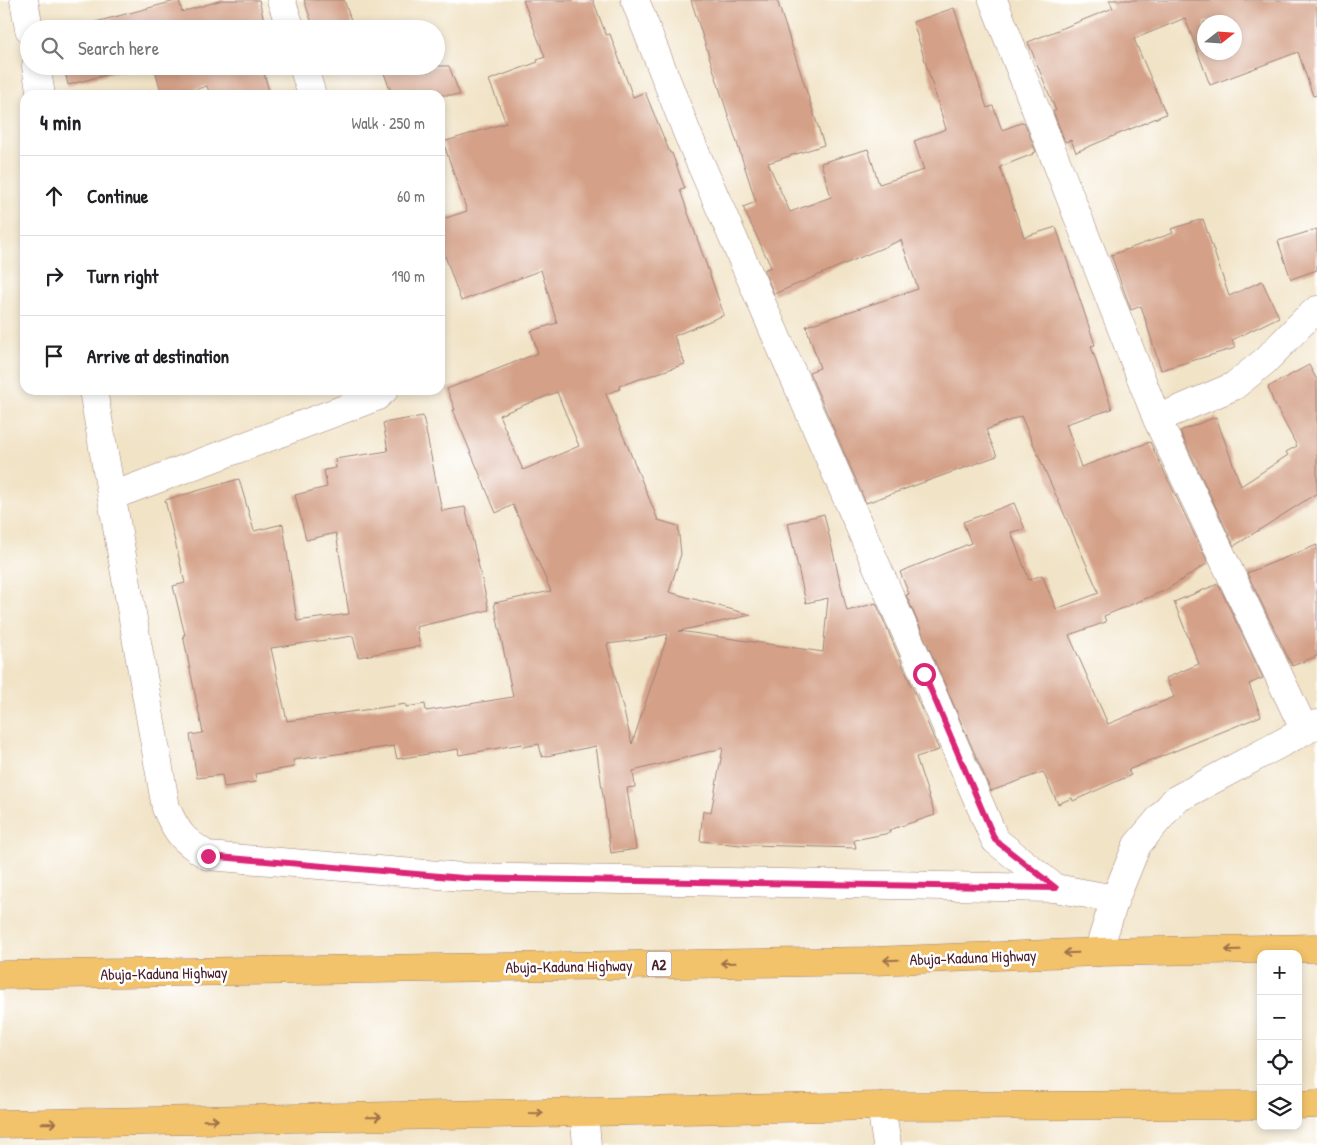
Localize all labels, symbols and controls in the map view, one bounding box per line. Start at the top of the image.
north arrow [1197,15,1242,60]
search box [20,20,445,75]
icon: search [38,34,66,62]
text: Search here [78,35,159,61]
text: 4 min [40,108,81,137]
text: Walk · 250 m [351,112,425,134]
icon: ahead [40,182,68,210]
text: Continue [87,183,148,209]
text: 60 m [397,185,425,207]
icon: right [40,262,68,290]
text: Turn right [87,263,158,289]
text: 190 m [392,265,425,287]
icon: arrive [40,342,68,370]
text: Arrive at destination [87,343,229,369]
route start [913,663,936,686]
route end [197,845,220,868]
street label: Abuja-Kaduna Highway [909,944,1037,970]
one-way arrow [1226,945,1242,955]
one-way arrow [1063,948,1080,958]
map controls [1257,950,1302,1130]
button: + [1257,950,1302,995]
road number: A2 [646,952,672,976]
street label: Abuja-Kaduna Highway [505,954,633,978]
one-way arrow [883,955,900,965]
one-way arrow [721,958,737,968]
street label: Abuja-Kaduna Highway [100,961,228,985]
button: − [1257,995,1302,1040]
button: locate [1257,1040,1302,1085]
button: layers [1257,1085,1302,1130]
one-way arrow [528,1109,544,1118]
one-way arrow [365,1112,381,1121]
one-way arrow [202,1115,219,1125]
one-way arrow [40,1118,56,1128]

